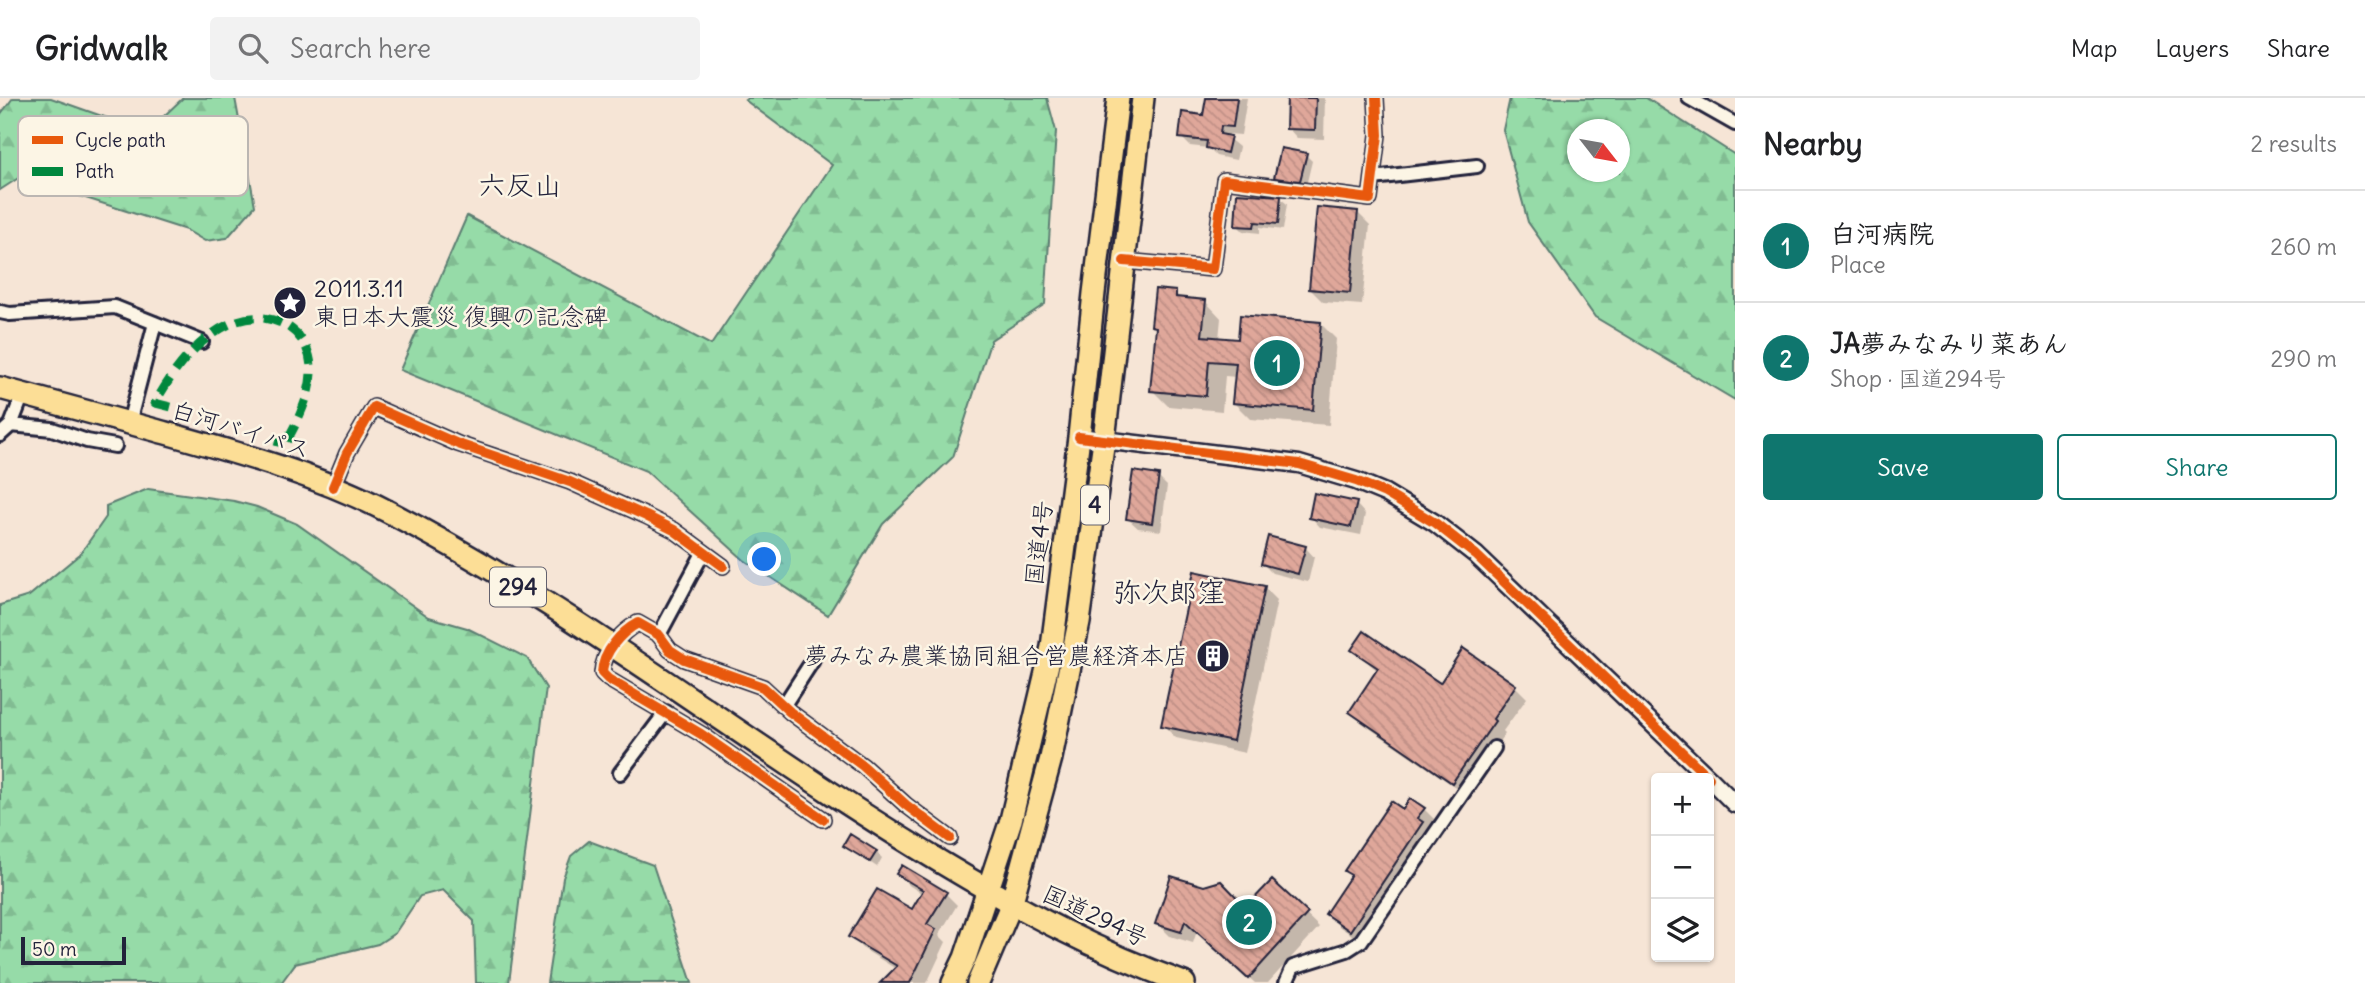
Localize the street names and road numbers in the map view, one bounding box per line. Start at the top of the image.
street label: 白河バイパス [168,394,314,464]
road number: 4 [1081,486,1109,524]
street label: 国道4号 [1018,498,1058,587]
road number: 294 [490,568,546,607]
street label: 国道294号 [1038,878,1153,953]

